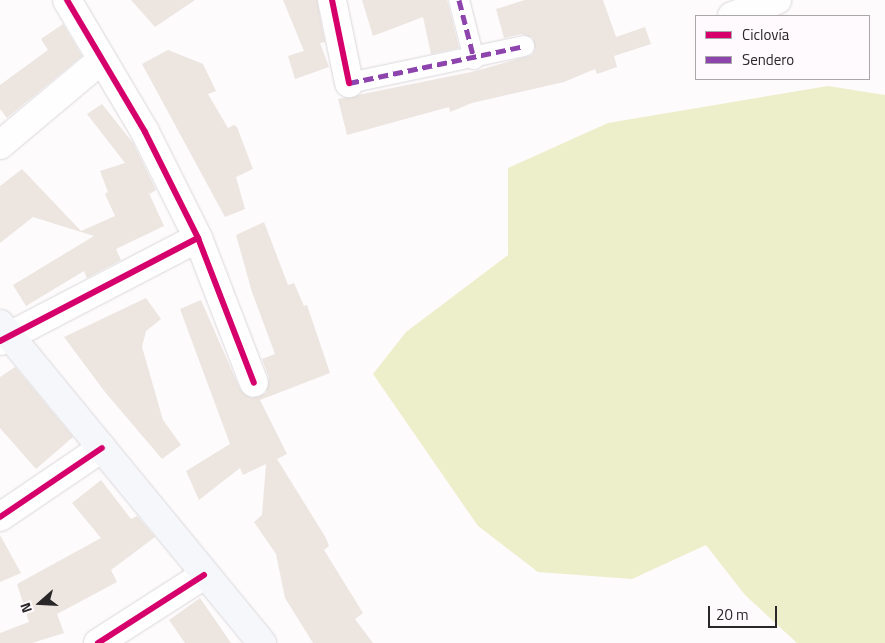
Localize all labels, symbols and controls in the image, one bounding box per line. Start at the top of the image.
legend [695,15,870,80]
text: Ciclovía [742,23,789,46]
text: Sendero [742,48,794,71]
north arrow [15,578,65,628]
scale bar [710,596,779,628]
text: N [14,600,37,616]
text: 20 m [716,603,749,626]

